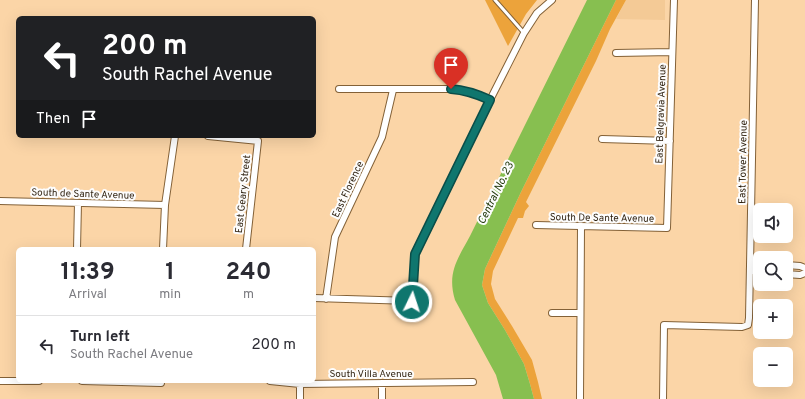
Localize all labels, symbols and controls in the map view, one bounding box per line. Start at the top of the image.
text: 200 m [102,29,188,65]
icon: left [36,32,88,84]
pin [434,48,468,89]
icon: arrive [440,54,462,76]
text: South Rachel Avenue [102,64,272,87]
street label: East Belgravia Avenue [653,64,670,164]
icon: arrive [78,108,100,130]
text: Then [36,110,70,129]
street label: East Tower Avenue [736,120,751,204]
street label: East Geary Street [233,154,254,234]
street label: East Florence [330,159,367,220]
water label: Central No. 23 [475,159,517,227]
street label: South de Sante Avenue [31,186,135,203]
map controls [753,203,793,387]
button: sound [753,203,793,243]
street label: South De Sante Avenue [550,211,654,226]
button: search [753,251,793,291]
text: 11:39 [61,258,115,288]
text: 1 [165,258,175,288]
text: 240 [226,258,271,288]
position arrow [391,281,433,323]
text: Arrival [68,287,107,303]
text: min [159,287,181,303]
text: m [243,287,254,303]
button: + [753,299,793,339]
text: Turn left [70,328,130,347]
icon: left [36,335,58,357]
text: 200 m [251,336,296,355]
text: South Rachel Avenue [70,347,193,363]
button: − [753,347,793,387]
street label: South Villa Avenue [329,368,413,381]

